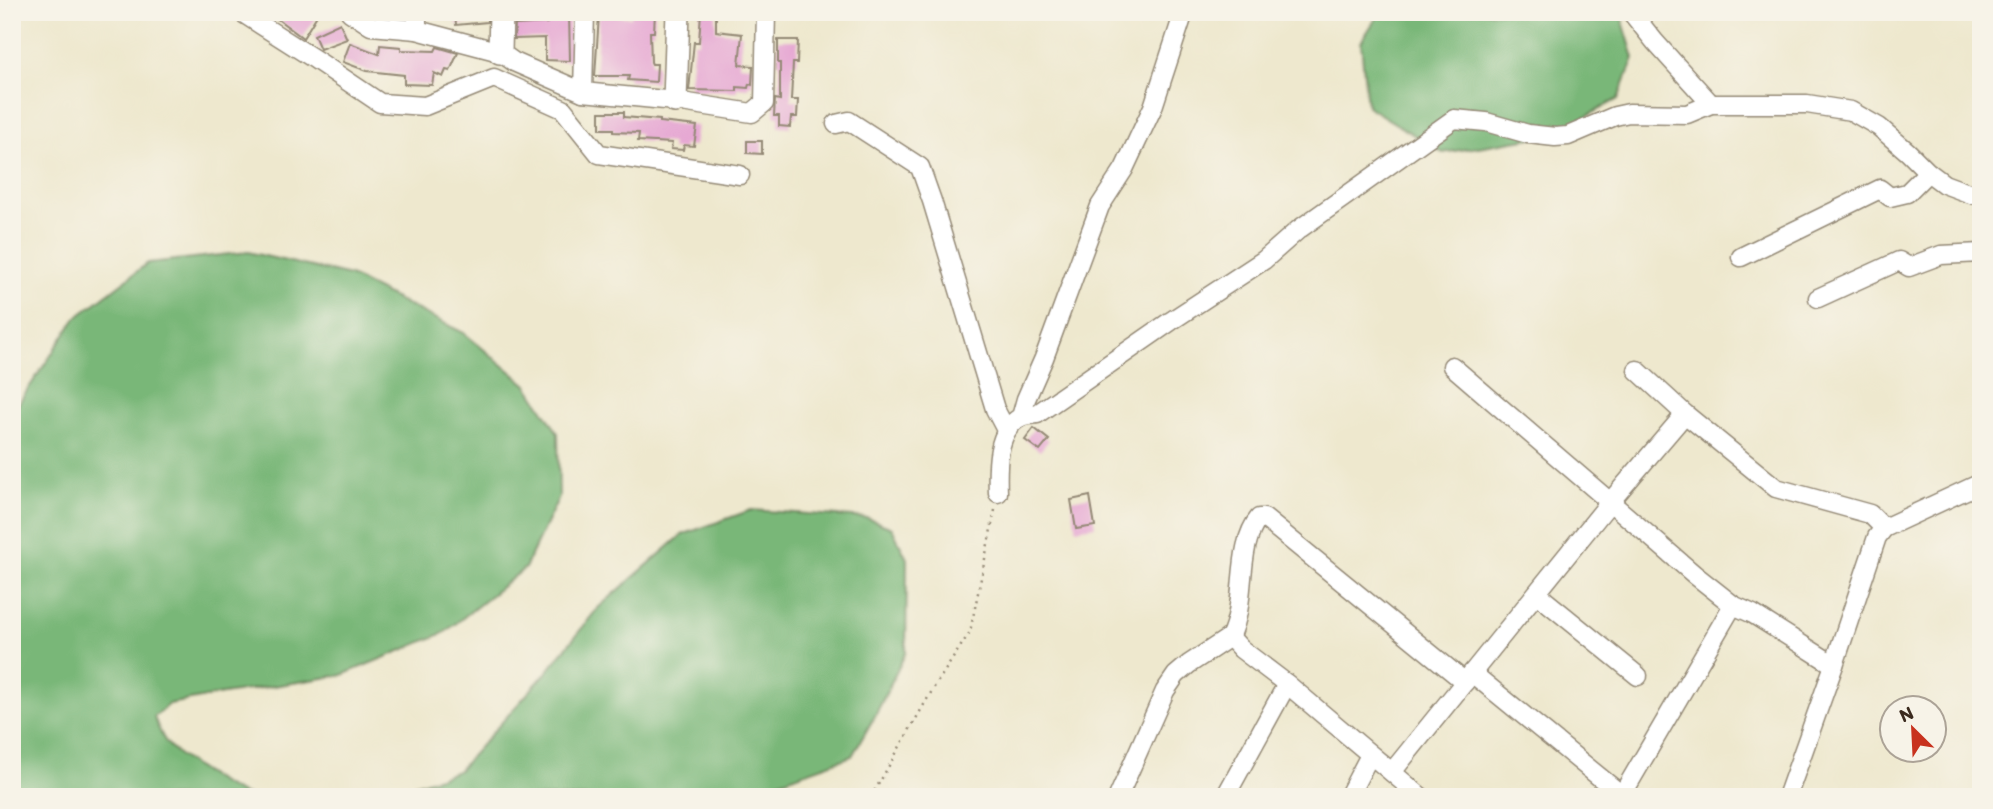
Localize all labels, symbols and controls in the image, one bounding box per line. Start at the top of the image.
north arrow [1878,694,1948,764]
text: N [1896,701,1917,727]

